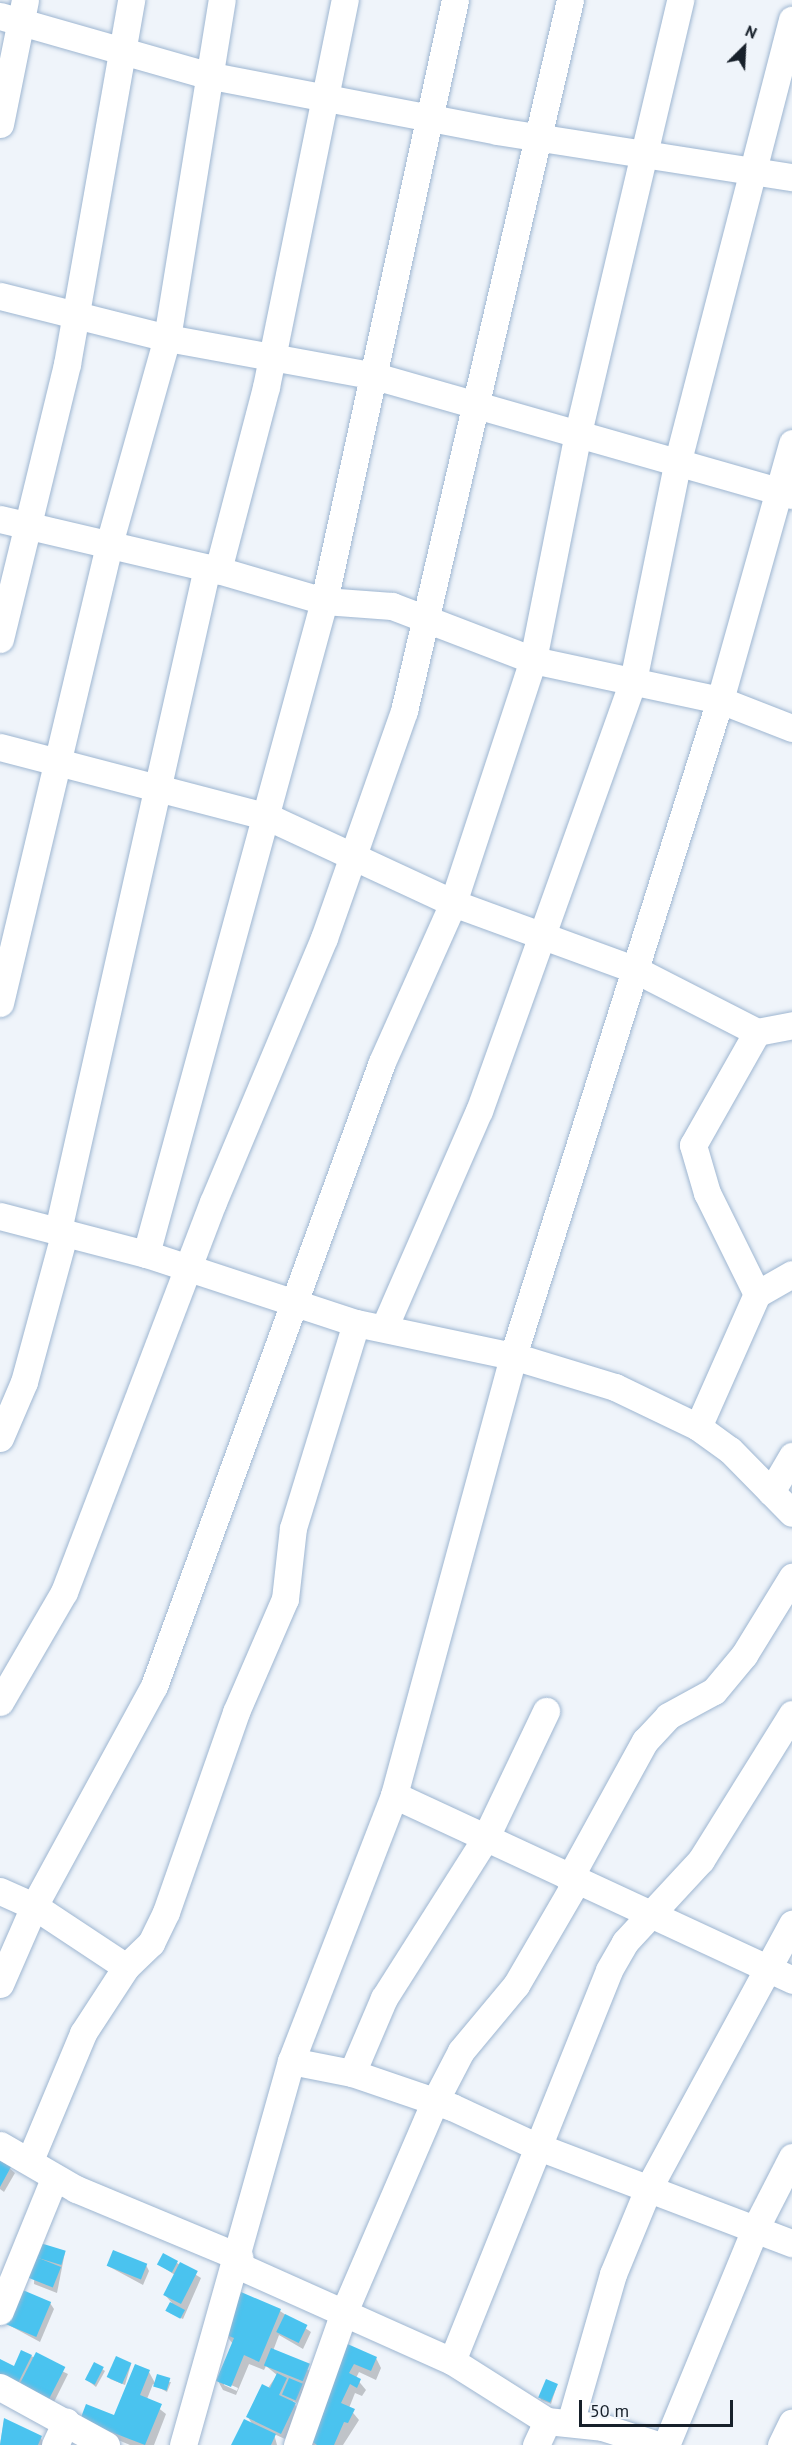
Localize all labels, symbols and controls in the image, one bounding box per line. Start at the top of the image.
north arrow [714,18,774,78]
text: N [742,20,760,43]
scale bar [582,2388,736,2426]
text: 50 m [590,2399,629,2422]

